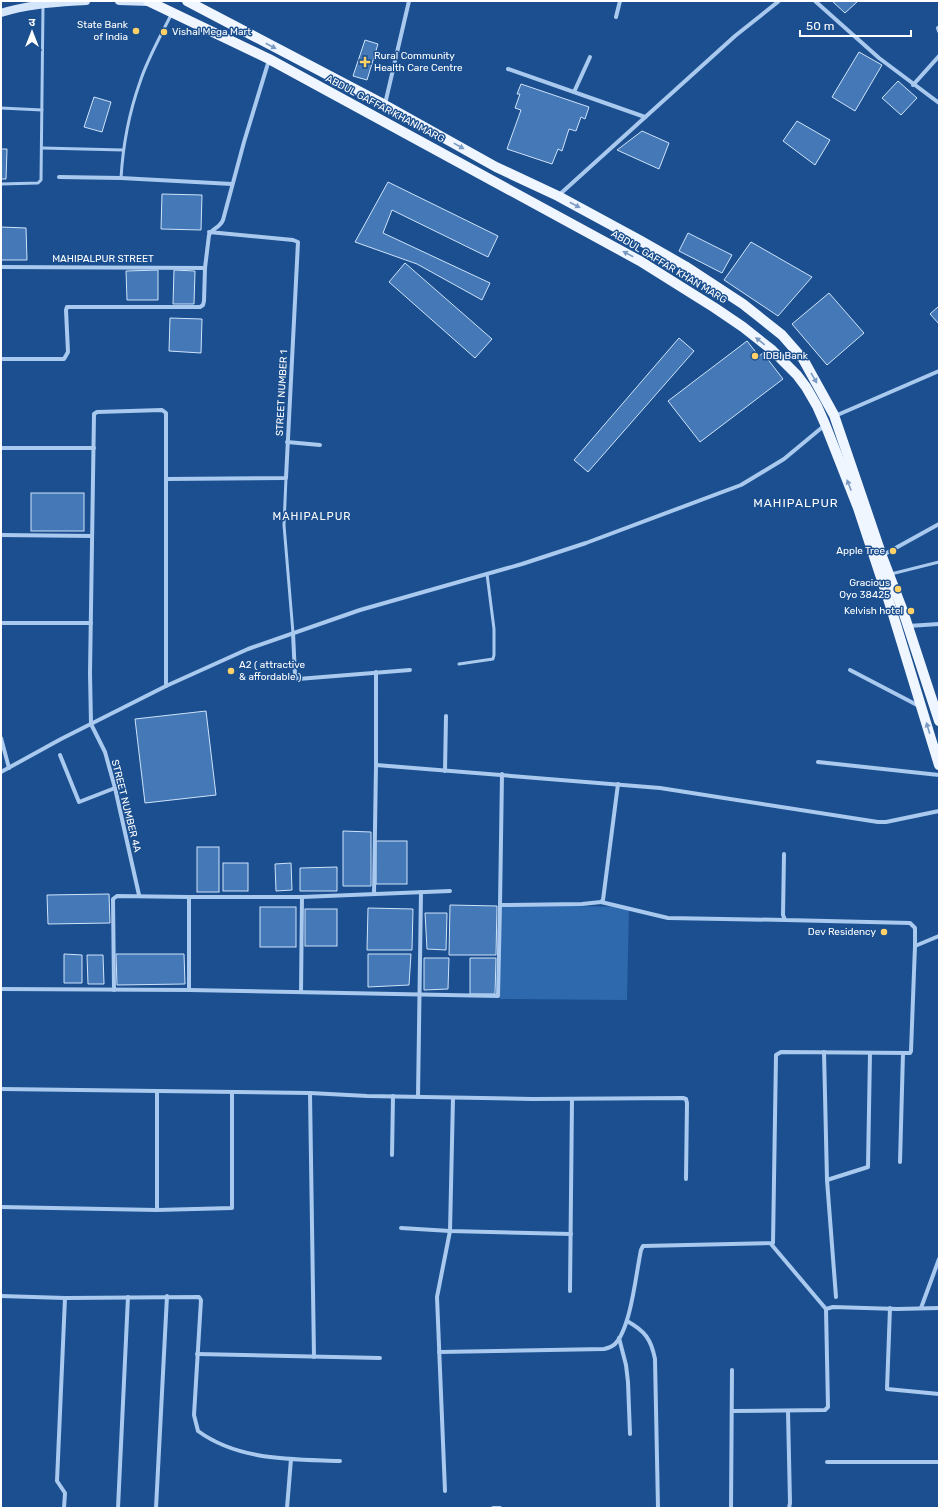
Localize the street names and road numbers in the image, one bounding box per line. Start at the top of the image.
street label: ABDUL GAFFAR KHAN MARG [324,73,447,146]
street label: ABDUL GAFFAR KHAN MARG [609,228,729,306]
street label: MAHIPALPUR STREET [52,253,154,265]
street label: STREET NUMBER 1 [274,349,290,437]
street label: STREET NUMBER 4A [109,758,143,854]

